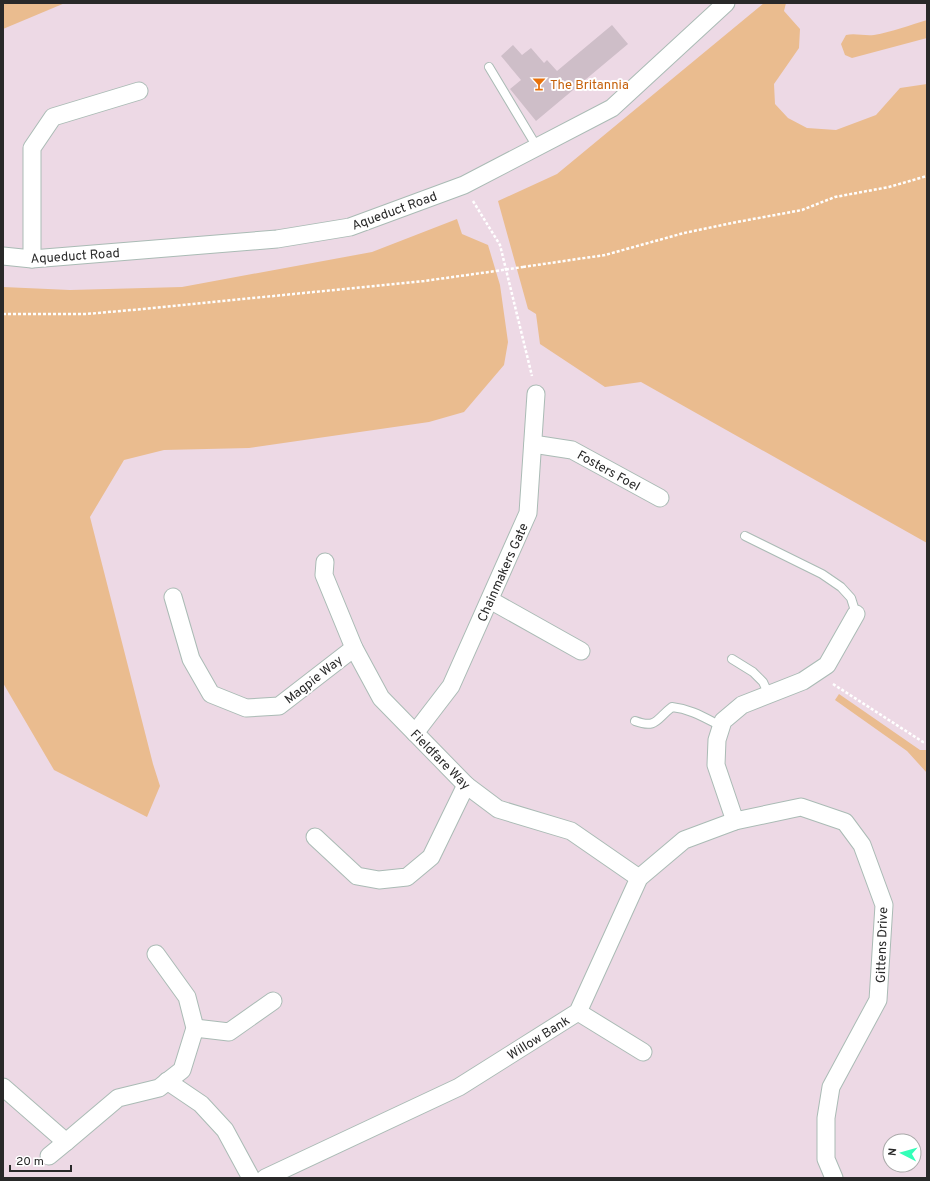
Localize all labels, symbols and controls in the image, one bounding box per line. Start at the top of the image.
bar icon: The Britannia [531,76,547,92]
place label: The Britannia [550,78,629,94]
street label: Aqueduct Road [350,189,439,235]
street label: Aqueduct Road [30,246,120,268]
street label: Fosters Foel [574,448,642,496]
street label: Chainmakers Gate [475,521,533,625]
street label: Magpie Way [282,653,347,708]
street label: Fieldfare Way [406,727,473,794]
street label: Gittens Drive [874,907,892,983]
street label: Willow Bank [505,1013,573,1064]
north arrow [882,1133,922,1173]
scale bar [10,1147,71,1173]
text: N [886,1147,900,1157]
text: 20 m [16,1154,44,1170]

